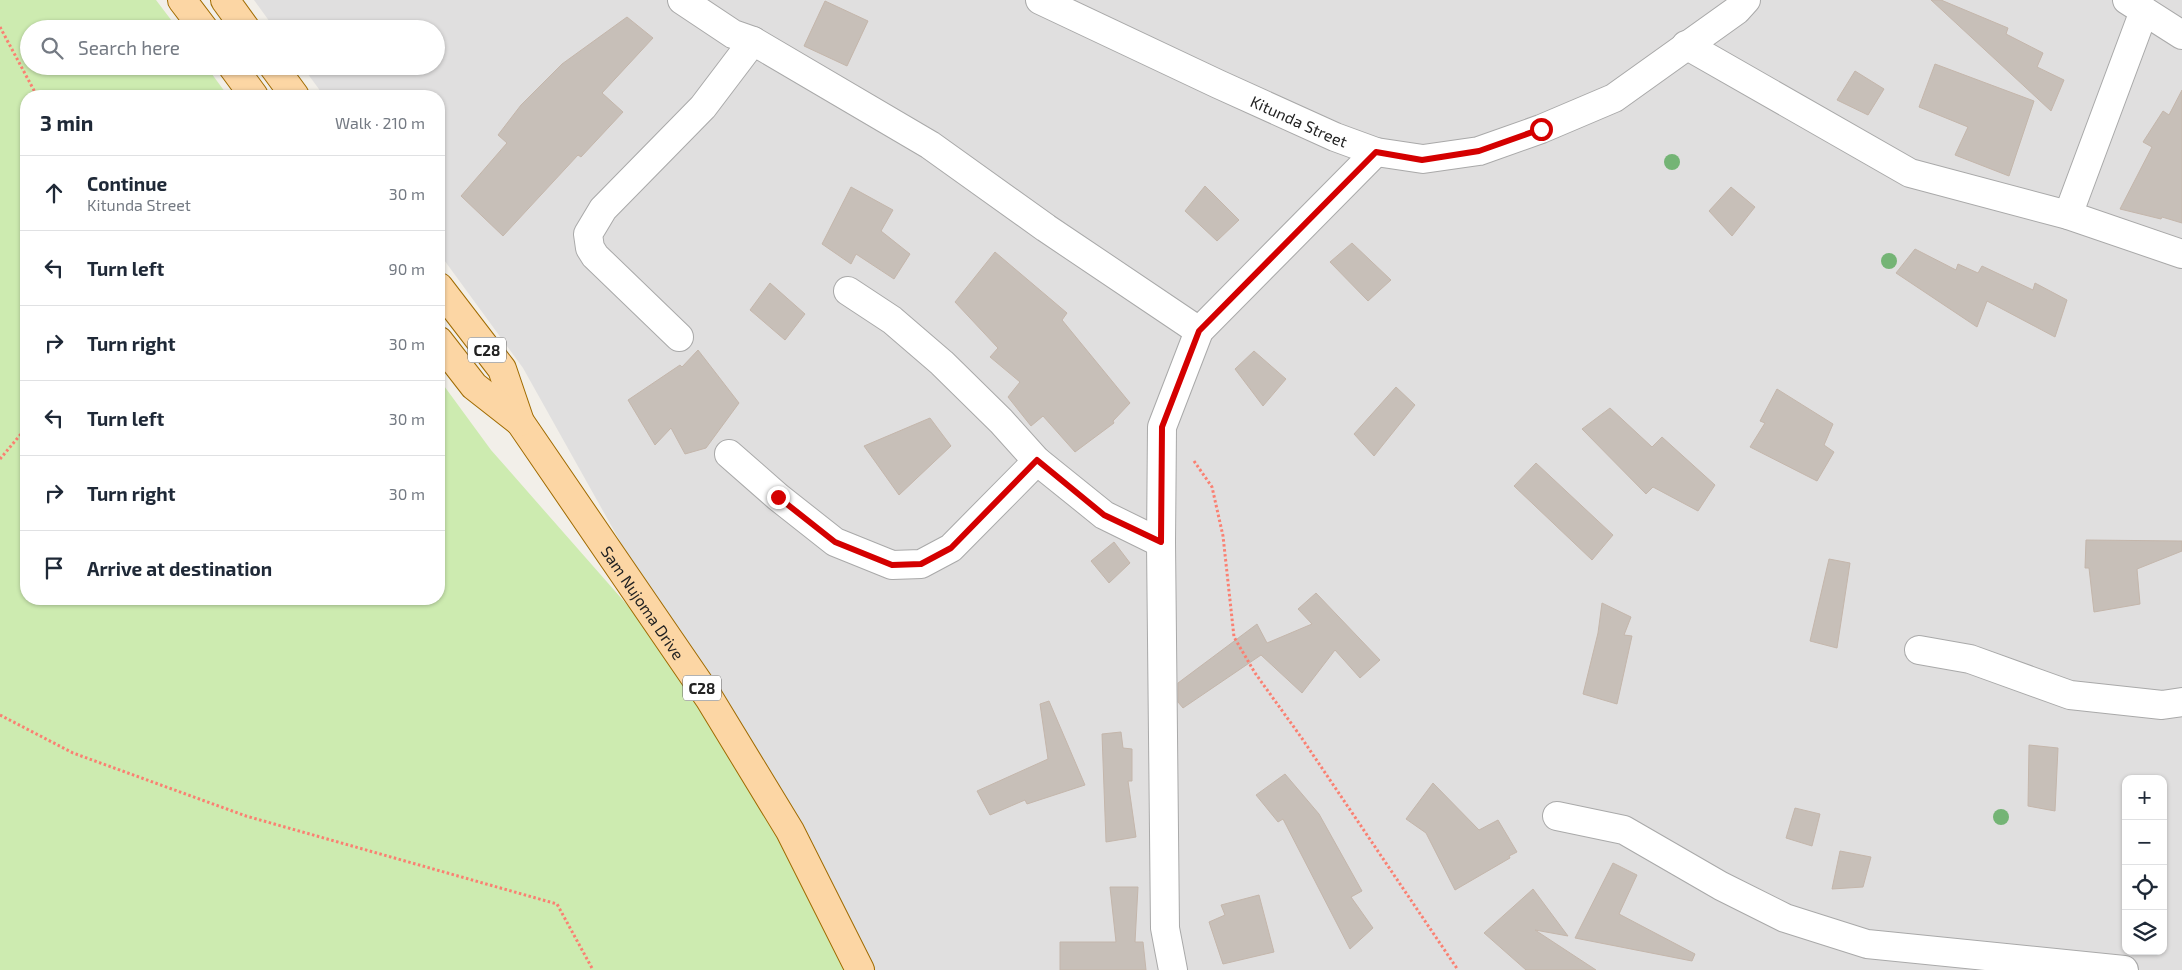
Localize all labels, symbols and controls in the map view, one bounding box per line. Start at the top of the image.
search box [20,20,445,75]
icon: search [38,34,66,62]
text: Search here [78,36,180,59]
street label: Kitunda Street [1248,91,1350,150]
text: 3 min [40,110,93,135]
text: Walk · 210 m [335,113,425,132]
route start [1530,118,1553,141]
text: Continue [87,172,167,195]
icon: ahead [40,179,68,207]
text: 30 m [389,184,425,203]
text: Kitunda Street [87,195,191,214]
icon: left [40,254,68,282]
text: Turn left [87,257,164,280]
text: 90 m [389,259,425,278]
icon: right [40,329,68,357]
text: Turn right [87,332,175,355]
text: 30 m [389,334,425,353]
road number: C28 [468,338,506,362]
icon: left [40,404,68,432]
text: Turn left [87,407,164,430]
text: 30 m [389,409,425,428]
icon: right [40,479,68,507]
text: Turn right [87,482,175,505]
text: 30 m [389,484,425,503]
route end [767,486,790,509]
street label: Sam Nujoma Drive [598,542,689,663]
icon: arrive [40,554,68,582]
text: Arrive at destination [87,557,272,580]
road number: C28 [683,676,721,700]
map controls [2122,775,2167,955]
button: + [2122,775,2167,820]
button: − [2122,820,2167,865]
button: locate [2122,865,2167,910]
button: layers [2122,910,2167,955]

